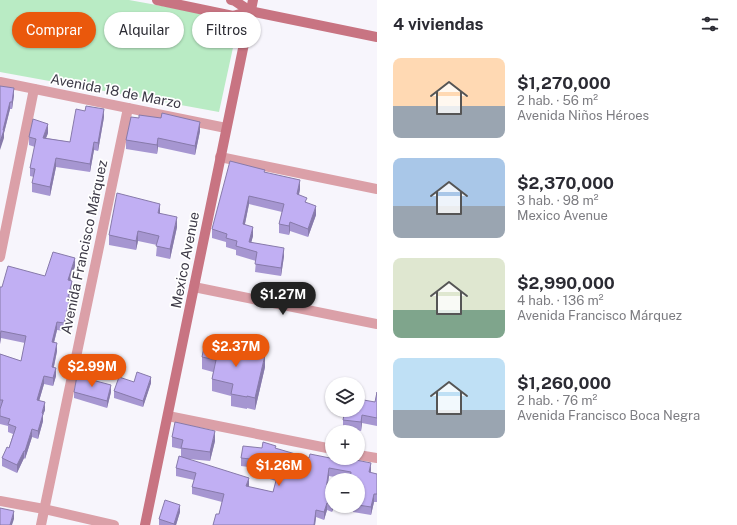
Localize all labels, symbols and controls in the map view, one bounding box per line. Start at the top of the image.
chip: Comprar [12,12,96,48]
chip: Alquilar [104,12,184,48]
chip: Filtros [192,12,261,48]
icon: filters [699,13,721,35]
text: 4 viviendas [393,14,483,34]
street label: Avenida 18 de Marzo [49,70,183,112]
text: $1,270,000 [517,73,611,93]
icon: home [425,74,473,122]
text: 2 hab. · 56 m² [517,93,598,108]
text: Avenida Niños Héroes [517,108,649,123]
street label: Avenida Francisco Márquez [58,158,110,336]
text: $2,370,000 [517,173,614,193]
icon: home [425,174,473,222]
text: 3 hab. · 98 m² [517,193,598,208]
text: Mexico Avenue [517,208,608,223]
street label: Mexico Avenue [168,210,202,310]
text: $2,990,000 [517,273,615,293]
icon: home [425,274,473,322]
pin: $1.27M [250,282,316,316]
text: $1.27M [260,287,306,302]
text: 4 hab. · 136 m² [517,293,603,308]
text: Avenida Francisco Márquez [517,308,682,323]
pin: $2.37M [203,334,269,368]
text: $2.37M [211,339,261,354]
pin: $2.99M [59,354,125,388]
text: $2.99M [67,359,117,374]
text: $1,260,000 [517,373,611,393]
icon: home [425,374,473,422]
map controls [325,377,365,513]
button: layers [325,377,365,417]
text: 2 hab. · 76 m² [517,393,597,408]
text: Avenida Francisco Boca Negra [517,408,700,423]
button: + [325,425,365,465]
pin: $1.26M [246,453,312,487]
text: $1.26M [256,458,302,473]
button: − [325,473,365,513]

